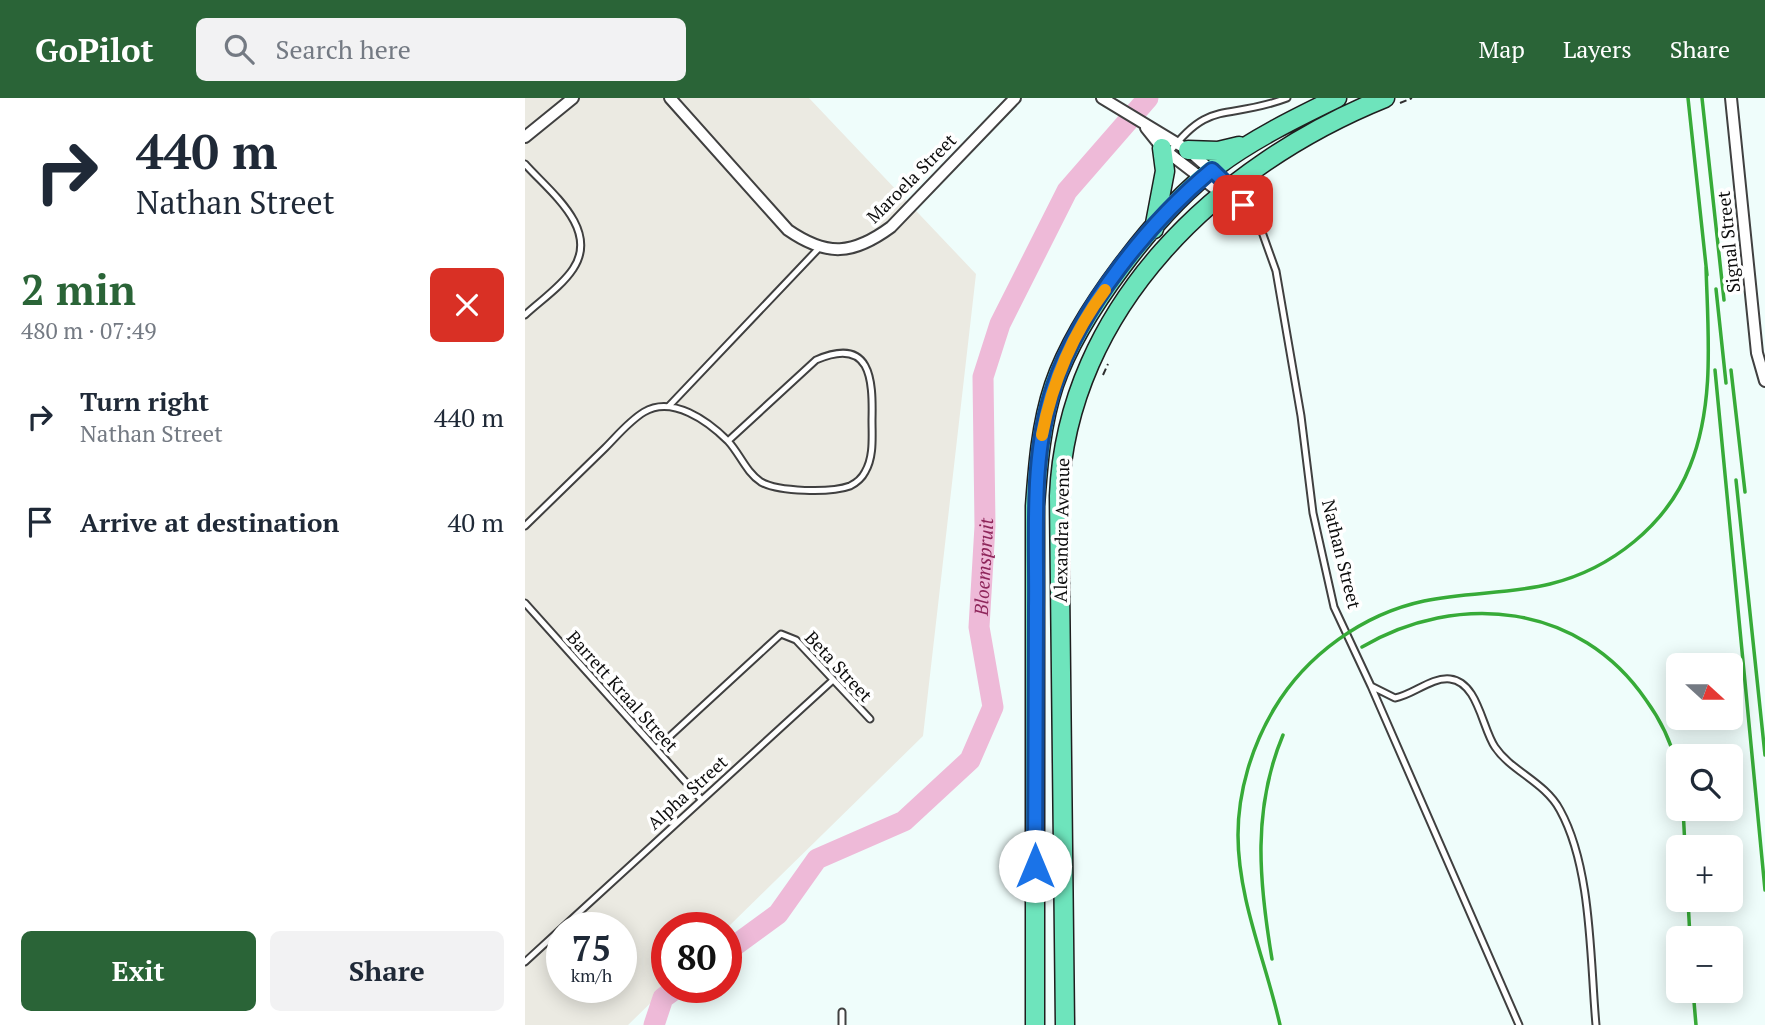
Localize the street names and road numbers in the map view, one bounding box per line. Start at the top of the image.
street label: Maroela Street [861,128,961,228]
street label: Signal Street [1711,190,1745,294]
street label: Alexandra Avenue [1048,458,1074,602]
street label: Nathan Street [1317,497,1367,611]
street label: Barrett Kraal Street [562,625,684,757]
street label: Beta Street [800,626,878,707]
street label: Alpha Street [642,749,732,834]

